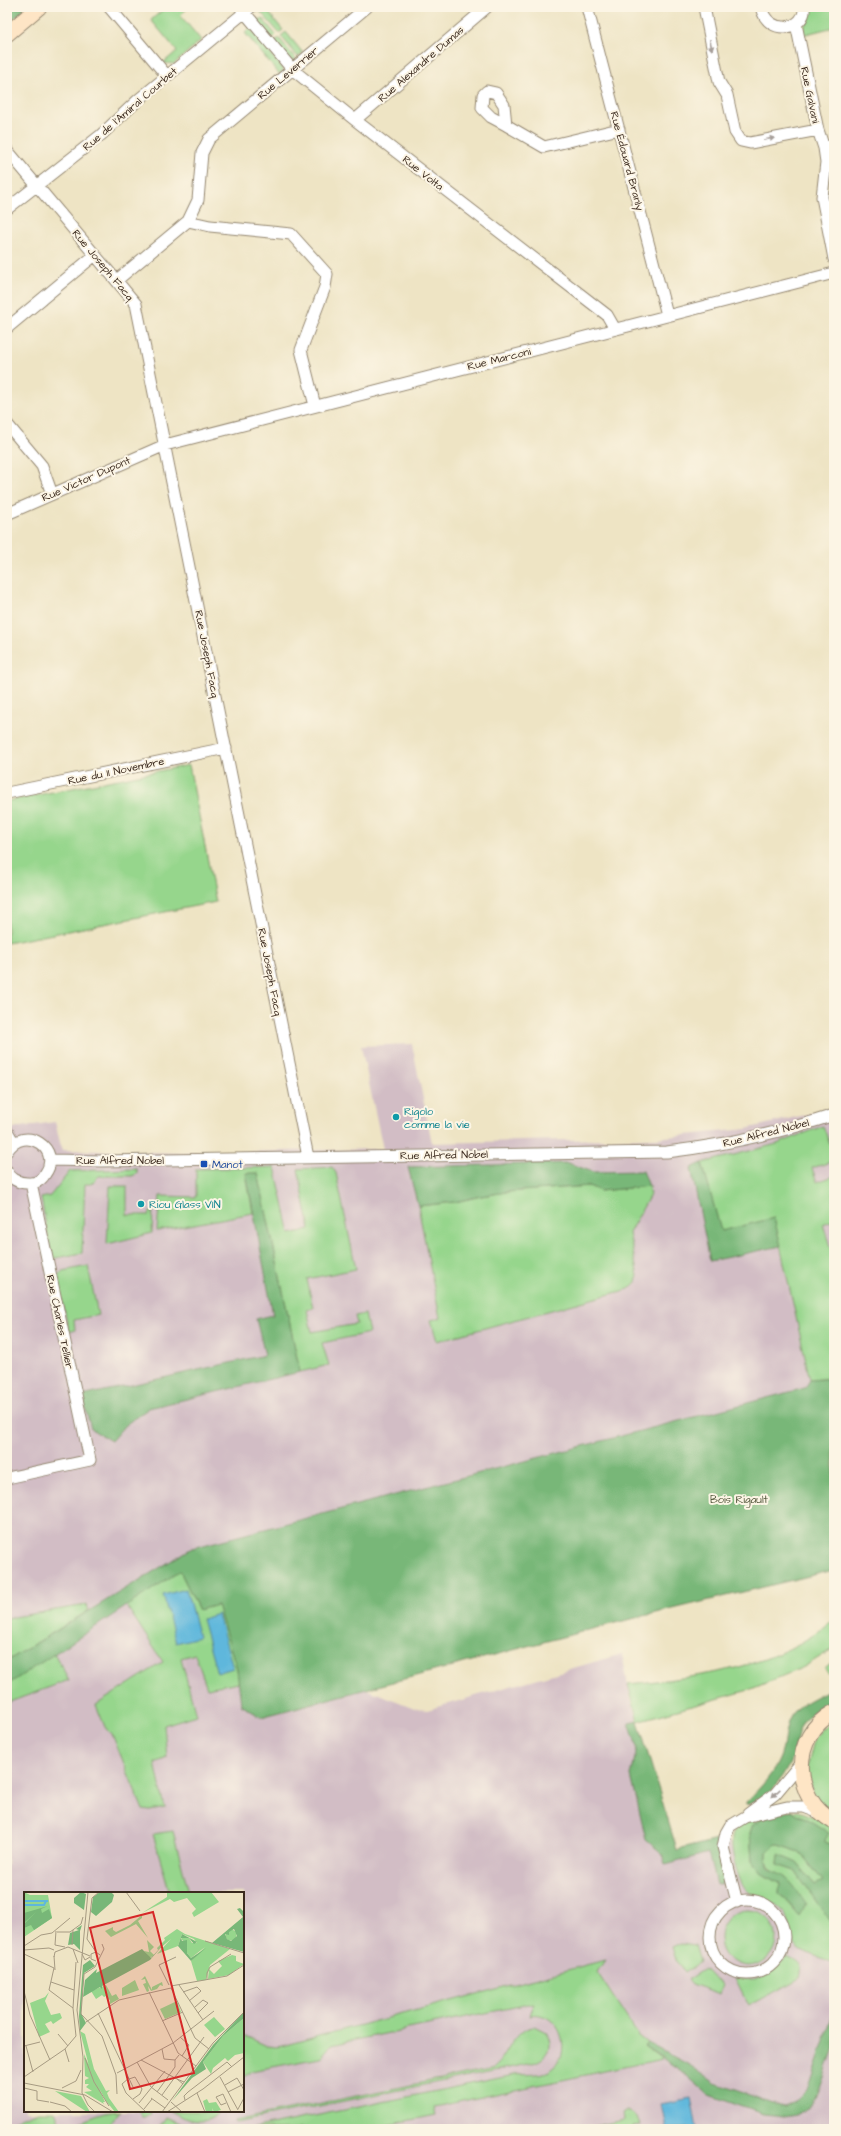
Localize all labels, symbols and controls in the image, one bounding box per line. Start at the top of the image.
street label: Rue Alexandre Dumas [375,22,468,105]
one-way arrow [709,39,715,51]
street label: Rue Leverrier [255,43,321,103]
street label: Rue de l'Amiral Courbet [80,63,181,154]
street label: Rue Galvani [797,65,823,125]
street label: Rue Édouard Branly [606,110,647,213]
one-way arrow [762,136,775,142]
street label: Rue Volta [399,152,447,194]
street label: Rue Joseph Facq [69,226,138,304]
street label: Rue Marconi [466,344,533,374]
street label: Rue Victor Dupont [39,453,133,505]
street label: Rue Joseph Facq [191,609,223,699]
street label: Rue du 11 Novembre [66,753,166,789]
street label: Rue Joseph Facq [254,927,286,1017]
place label: Rigolo comme la vie [404,1104,470,1132]
marker: Rigolo comme la vie [391,1112,401,1122]
street label: Rue Alfred Nobel [721,1115,811,1151]
street label: Rue Alfred Nobel [400,1147,488,1163]
street label: Rue Alfred Nobel [76,1153,164,1168]
place label: Manot [212,1157,243,1172]
marker: Manot [199,1159,209,1169]
place label: Riou Glass VIN [149,1197,221,1212]
marker: Riou Glass VIN [136,1199,146,1209]
street label: Rue Charles Tellier [43,1273,77,1371]
park label: Bois Rigault [710,1492,769,1508]
one-way arrow [771,1788,781,1797]
inset map [24,1892,244,2112]

